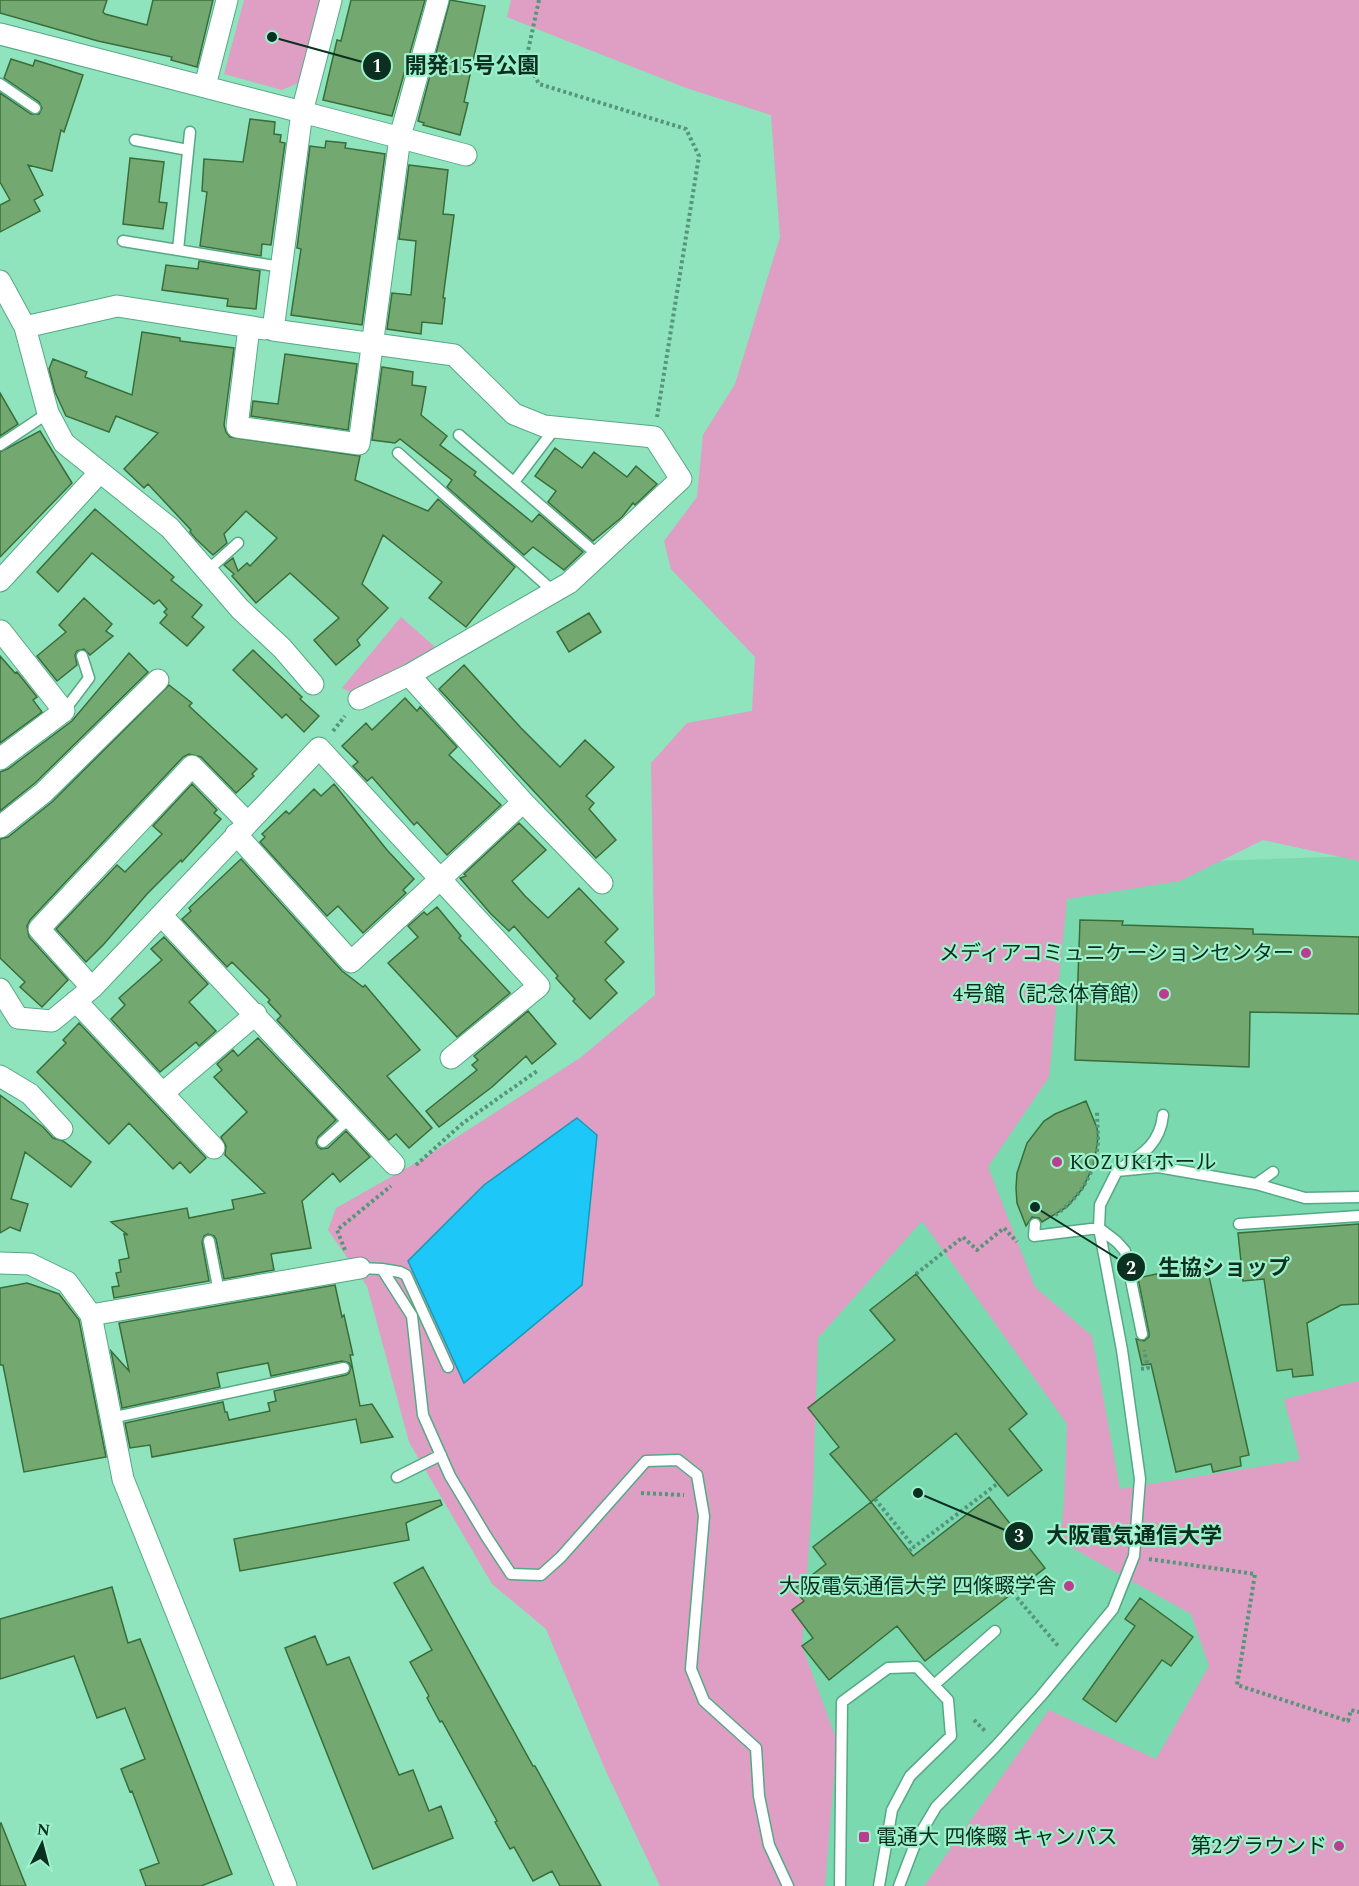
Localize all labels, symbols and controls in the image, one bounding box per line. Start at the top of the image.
callout: 開発15号公園 [362,46,551,86]
text: 開発15号公園 [405,50,539,83]
text: 1 [372,53,382,80]
place label: メディアコミュニケーションセンター [939,938,1294,970]
marker: メディアコミュニケーションセンター [1299,946,1313,960]
place label: 4号館（記念体育館） [953,979,1152,1011]
marker: 4号館（記念体育館） [1157,987,1171,1001]
place label: KOZUKIホール [1069,1147,1216,1179]
marker: KOZUKIホール [1050,1155,1064,1169]
callout: 生協ショップ [1116,1247,1302,1287]
text: 生協ショップ [1158,1252,1290,1285]
text: 2 [1126,1255,1136,1282]
callout: 大阪電気通信大学 [1004,1516,1234,1556]
text: 大阪電気通信大学 [1046,1520,1222,1553]
text: 3 [1014,1523,1024,1550]
place label: 大阪電気通信大学 四條畷学舎 [779,1571,1057,1603]
marker: 大阪電気通信大学 四條畷学舎 [1062,1579,1076,1593]
north arrow [12,1814,72,1874]
text: N [36,1817,51,1843]
place label: 電通大 四條畷 キャンパス [876,1822,1118,1854]
marker: 電通大 四條畷 キャンパス [857,1830,871,1844]
place label: 第2グラウンド [1191,1831,1327,1863]
marker: 第2グラウンド [1332,1839,1346,1853]

